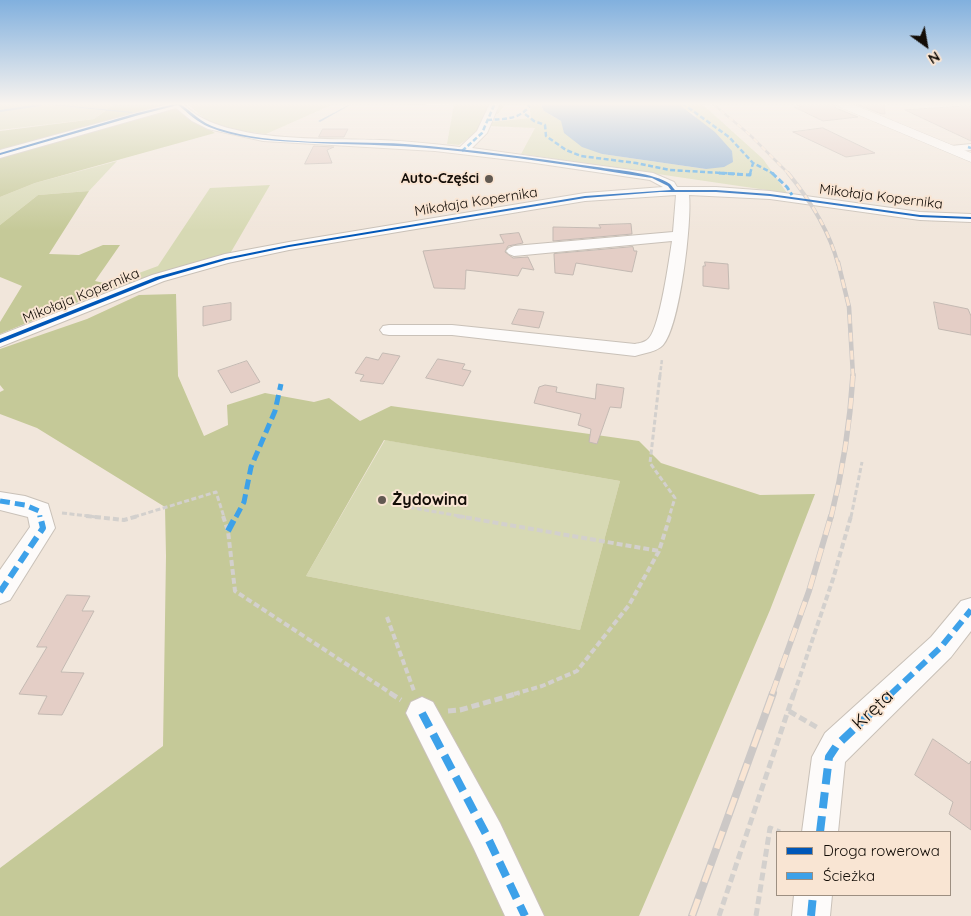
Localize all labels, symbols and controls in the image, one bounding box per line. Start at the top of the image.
north arrow [901,20,951,70]
text: N [925,47,943,68]
place label: Auto-Części [401,171,479,187]
marker: Auto-Części [483,173,495,185]
street label: Mikołaja Kopernika [818,181,944,213]
street label: Mikołaja Kopernika [413,184,539,220]
street label: Mikołaja Kopernika [20,265,142,327]
place label: Żydowina [392,490,467,510]
marker: Żydowina [376,494,388,506]
street label: Kręta [848,685,898,735]
legend [776,831,951,896]
text: Droga rowerowa [823,841,940,860]
text: Ścieżka [823,866,875,885]

